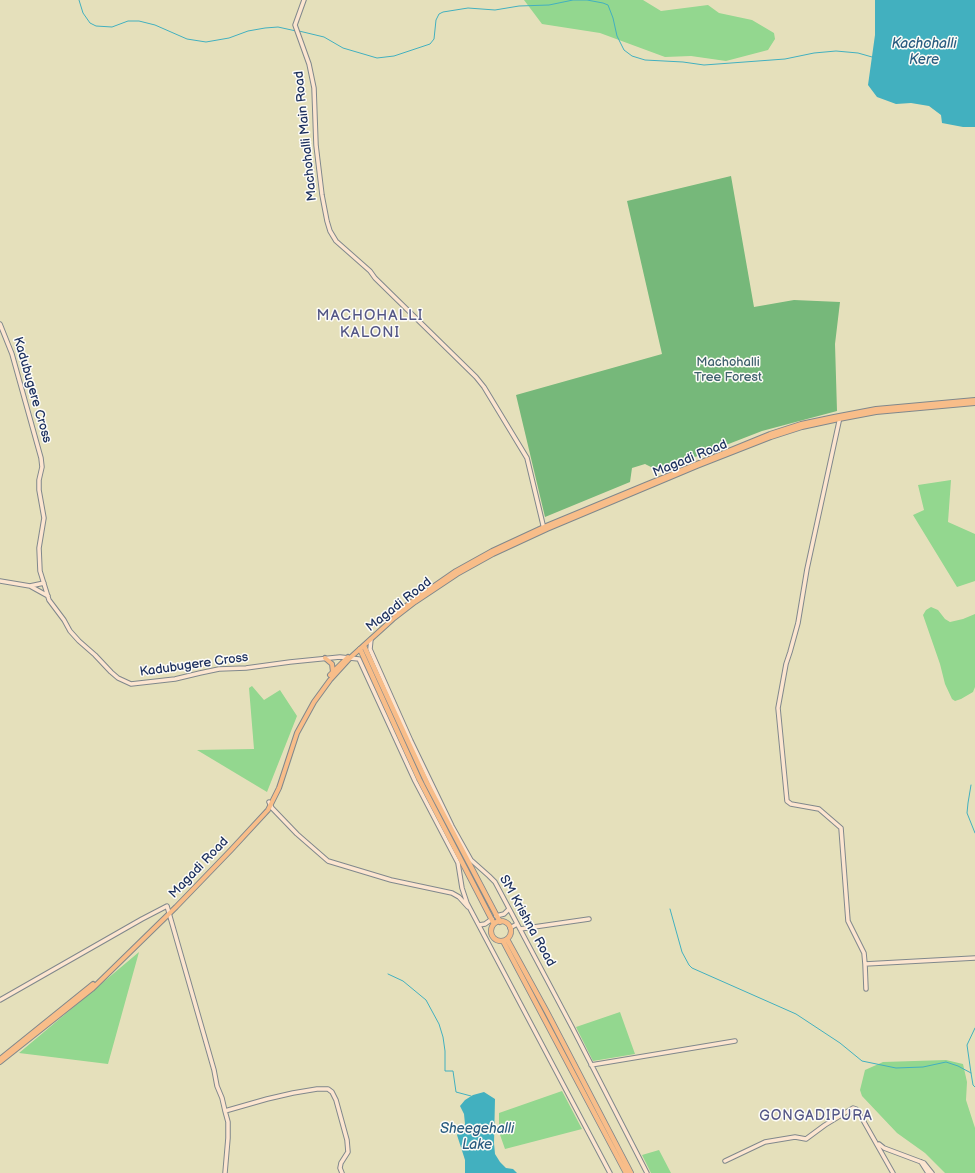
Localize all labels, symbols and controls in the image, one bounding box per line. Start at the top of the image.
water label: Kachohalli Kere [891,36,957,68]
street label: Machohalli Main Road [291,70,321,202]
district label: MACHOHALLI KALONI [317,307,423,342]
street label: Kadubugere Cross [9,335,55,445]
park label: Machohalli Tree Forest [694,355,762,386]
street label: Magadi Road [651,437,729,481]
street label: Magadi Road [363,575,435,635]
street label: Kadubugere Cross [139,650,249,680]
street label: Magadi Road [166,834,232,902]
street label: SM Krishna Road [495,873,559,969]
district label: GONGADIPURA [759,1108,873,1124]
water label: Sheegehalli Lake [440,1121,514,1154]

